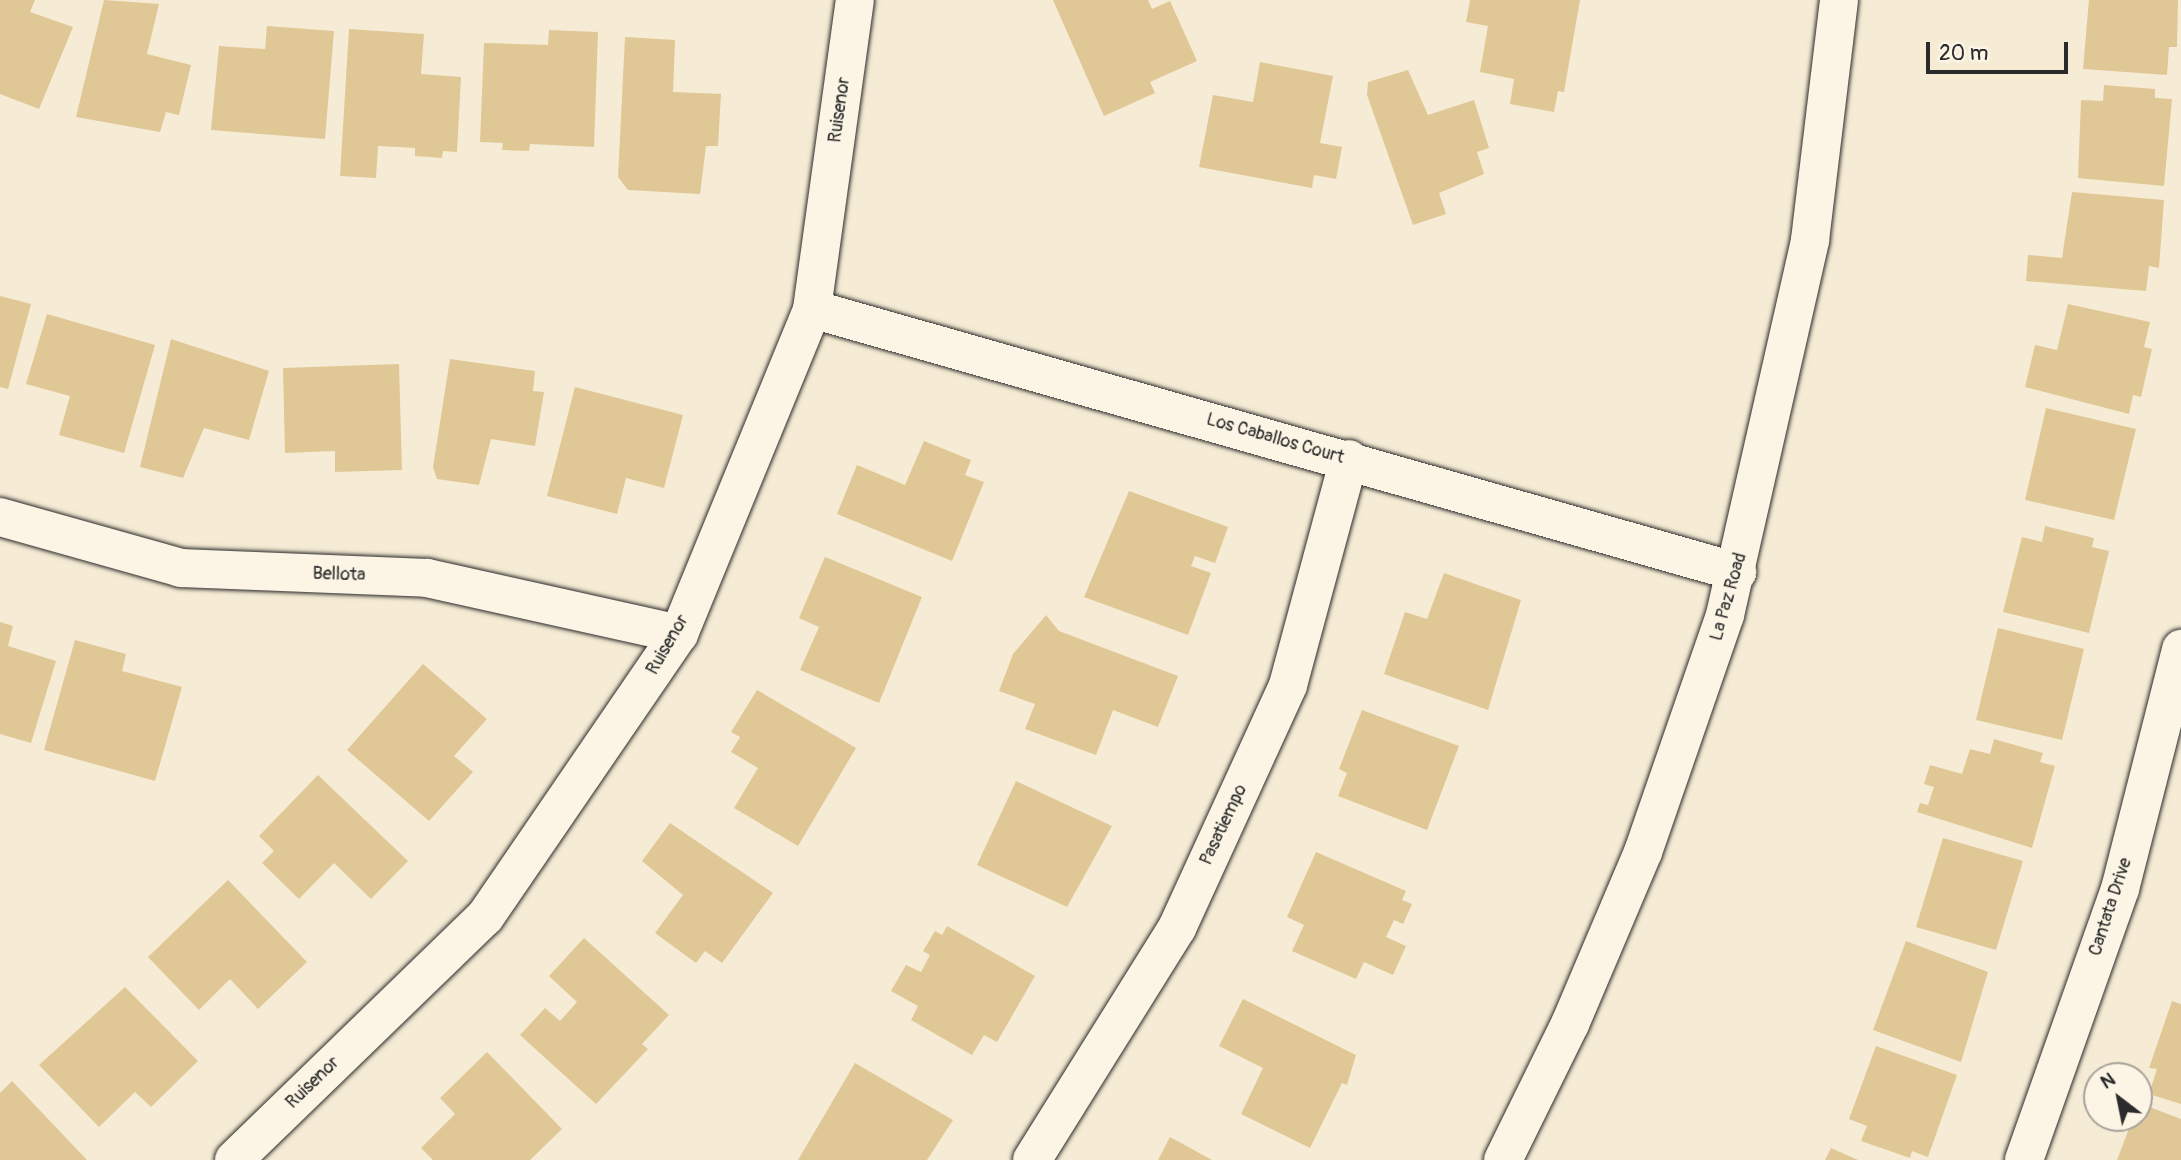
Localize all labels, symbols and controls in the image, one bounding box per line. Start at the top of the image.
scale bar [1929,28,2071,72]
text: 20 m [1939,40,1988,67]
street label: Ruisenor [825,76,855,144]
street label: Los Caballos Court [1204,409,1346,469]
street label: La Paz Road [1706,550,1752,644]
street label: Bellota [312,563,366,587]
street label: Ruisenor [642,611,694,679]
street label: Pasatiempo [1196,781,1252,869]
street label: Cantata Drive [2085,855,2137,959]
street label: Ruisenor [282,1052,344,1114]
north arrow [2083,1062,2153,1132]
text: N [2096,1067,2120,1094]

